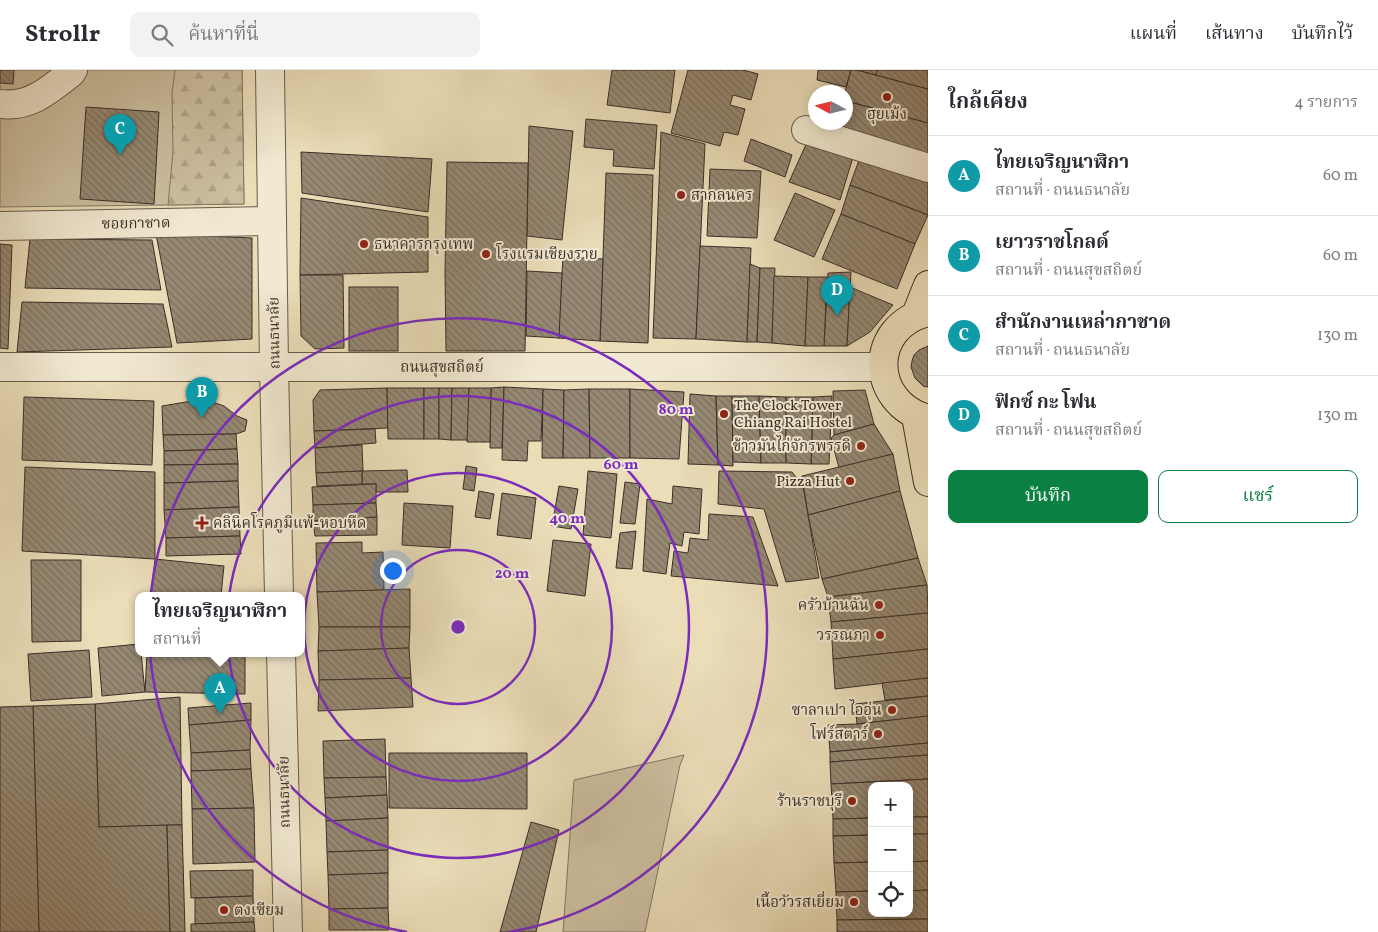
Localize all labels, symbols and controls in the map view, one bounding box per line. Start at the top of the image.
search box [130,12,480,57]
text: Strollr [25,18,100,52]
icon: search [148,21,176,49]
text: ค้นหาที่นี่ [188,22,259,48]
text: แผนที่ [1130,22,1177,47]
text: เส้นทาง [1205,22,1264,47]
text: บันทึกไว้ [1292,22,1353,47]
north arrow [808,85,853,130]
text: ใกล้เคียง [948,88,1028,117]
marker: ฮุยเม้ง [881,91,893,103]
text: 4 รายการ [1294,92,1358,114]
place label: ฮุยเม้ง [867,105,907,126]
pin: C [104,114,136,155]
text: ไทยเจริญนาฬิกา [995,150,1129,176]
text: A [958,165,970,187]
text: 60 m [1323,165,1358,187]
text: สถานที่ · ถนนธนาลัย [995,180,1130,202]
place label: สากลนคร [691,186,753,207]
marker: สากลนคร [675,189,687,201]
street label: ซอยกาชาด [101,213,171,236]
text: เยาวราชโกลด์ [995,230,1109,256]
place label: ธนาคารกรุงเทพ [374,235,473,256]
marker: ธนาคารกรุงเทพ [358,238,370,250]
place label: โรงแรมเชียงราย [495,243,598,266]
text: B [959,245,969,267]
text: 60 m [1323,245,1358,267]
marker: โรงแรมเชียงราย [480,248,492,260]
text: สถานที่ · ถนนสุขสถิตย์ [995,260,1142,282]
pin: D [821,275,853,316]
street label: ถนนธนาลัย [264,297,287,369]
text: สำนักงานเหล่ากาชาด [995,310,1171,336]
text: C [959,325,969,347]
text: 130 m [1317,325,1358,347]
text: สถานที่ · ถนนธนาลัย [995,340,1130,362]
street label: ถนนสุขสถิตย์ [400,357,484,379]
pin: B [186,377,218,418]
text: ฟิกซ์ กะ โฟน [995,390,1097,416]
place label: The Clock Tower Chiang Rai Hostel [734,396,852,434]
text: 80 m [659,400,694,421]
text: D [958,405,970,427]
text: 130 m [1317,405,1358,427]
marker: The Clock Tower Chiang Rai Hostel [718,408,730,420]
text: สถานที่ · ถนนสุขสถิตย์ [995,420,1142,442]
place label: ข้าวมันไก่จักรพรรดิ [733,435,851,458]
marker: ข้าวมันไก่จักรพรรดิ [855,440,867,452]
text: 60 m [604,455,639,476]
button: บันทึก [948,470,1148,523]
button: แชร์ [1158,470,1358,523]
place label: Pizza Hut [776,472,840,493]
marker: Pizza Hut [844,475,856,487]
text: 40 m [549,509,585,530]
place label: คลินิคโรคภูมิแพ้-หอบหืด [213,512,366,535]
marker: คลินิคโรคภูมิแพ้-หอบหืด [195,516,209,530]
your location [380,558,406,584]
text: 20 m [495,564,530,585]
popup [135,592,305,657]
place label: ครัวบ้านฉัน [798,596,869,617]
text: ไทยเจริญนาฬิกา [153,599,287,625]
marker: ครัวบ้านฉัน [873,599,885,611]
centre of rings [449,618,467,636]
place label: วรรณภา [816,626,870,647]
text: สถานที่ [153,629,201,651]
marker: วรรณภา [874,629,886,641]
pin: A [204,673,236,714]
place label: ซาลาเปา ไออุ่น [792,699,882,722]
marker: ซาลาเปา ไออุ่น [886,704,898,716]
place label: โฟร์สตาร์ [809,723,869,746]
marker: โฟร์สตาร์ [872,728,884,740]
street label: ถนนธนาลัย [274,756,297,828]
map controls [868,782,913,917]
button: + [868,782,913,827]
place label: ร้านราชบุรี [777,792,842,813]
marker: ร้านราชบุรี [846,795,858,807]
button: − [868,827,913,872]
button: locate [868,872,913,917]
place label: เนื้อวัวรสเยี่ยม [755,891,844,914]
marker: เนื้อวัวรสเยี่ยม [848,896,860,908]
place label: ตงเซียม [234,901,284,922]
marker: ตงเซียม [218,904,230,916]

